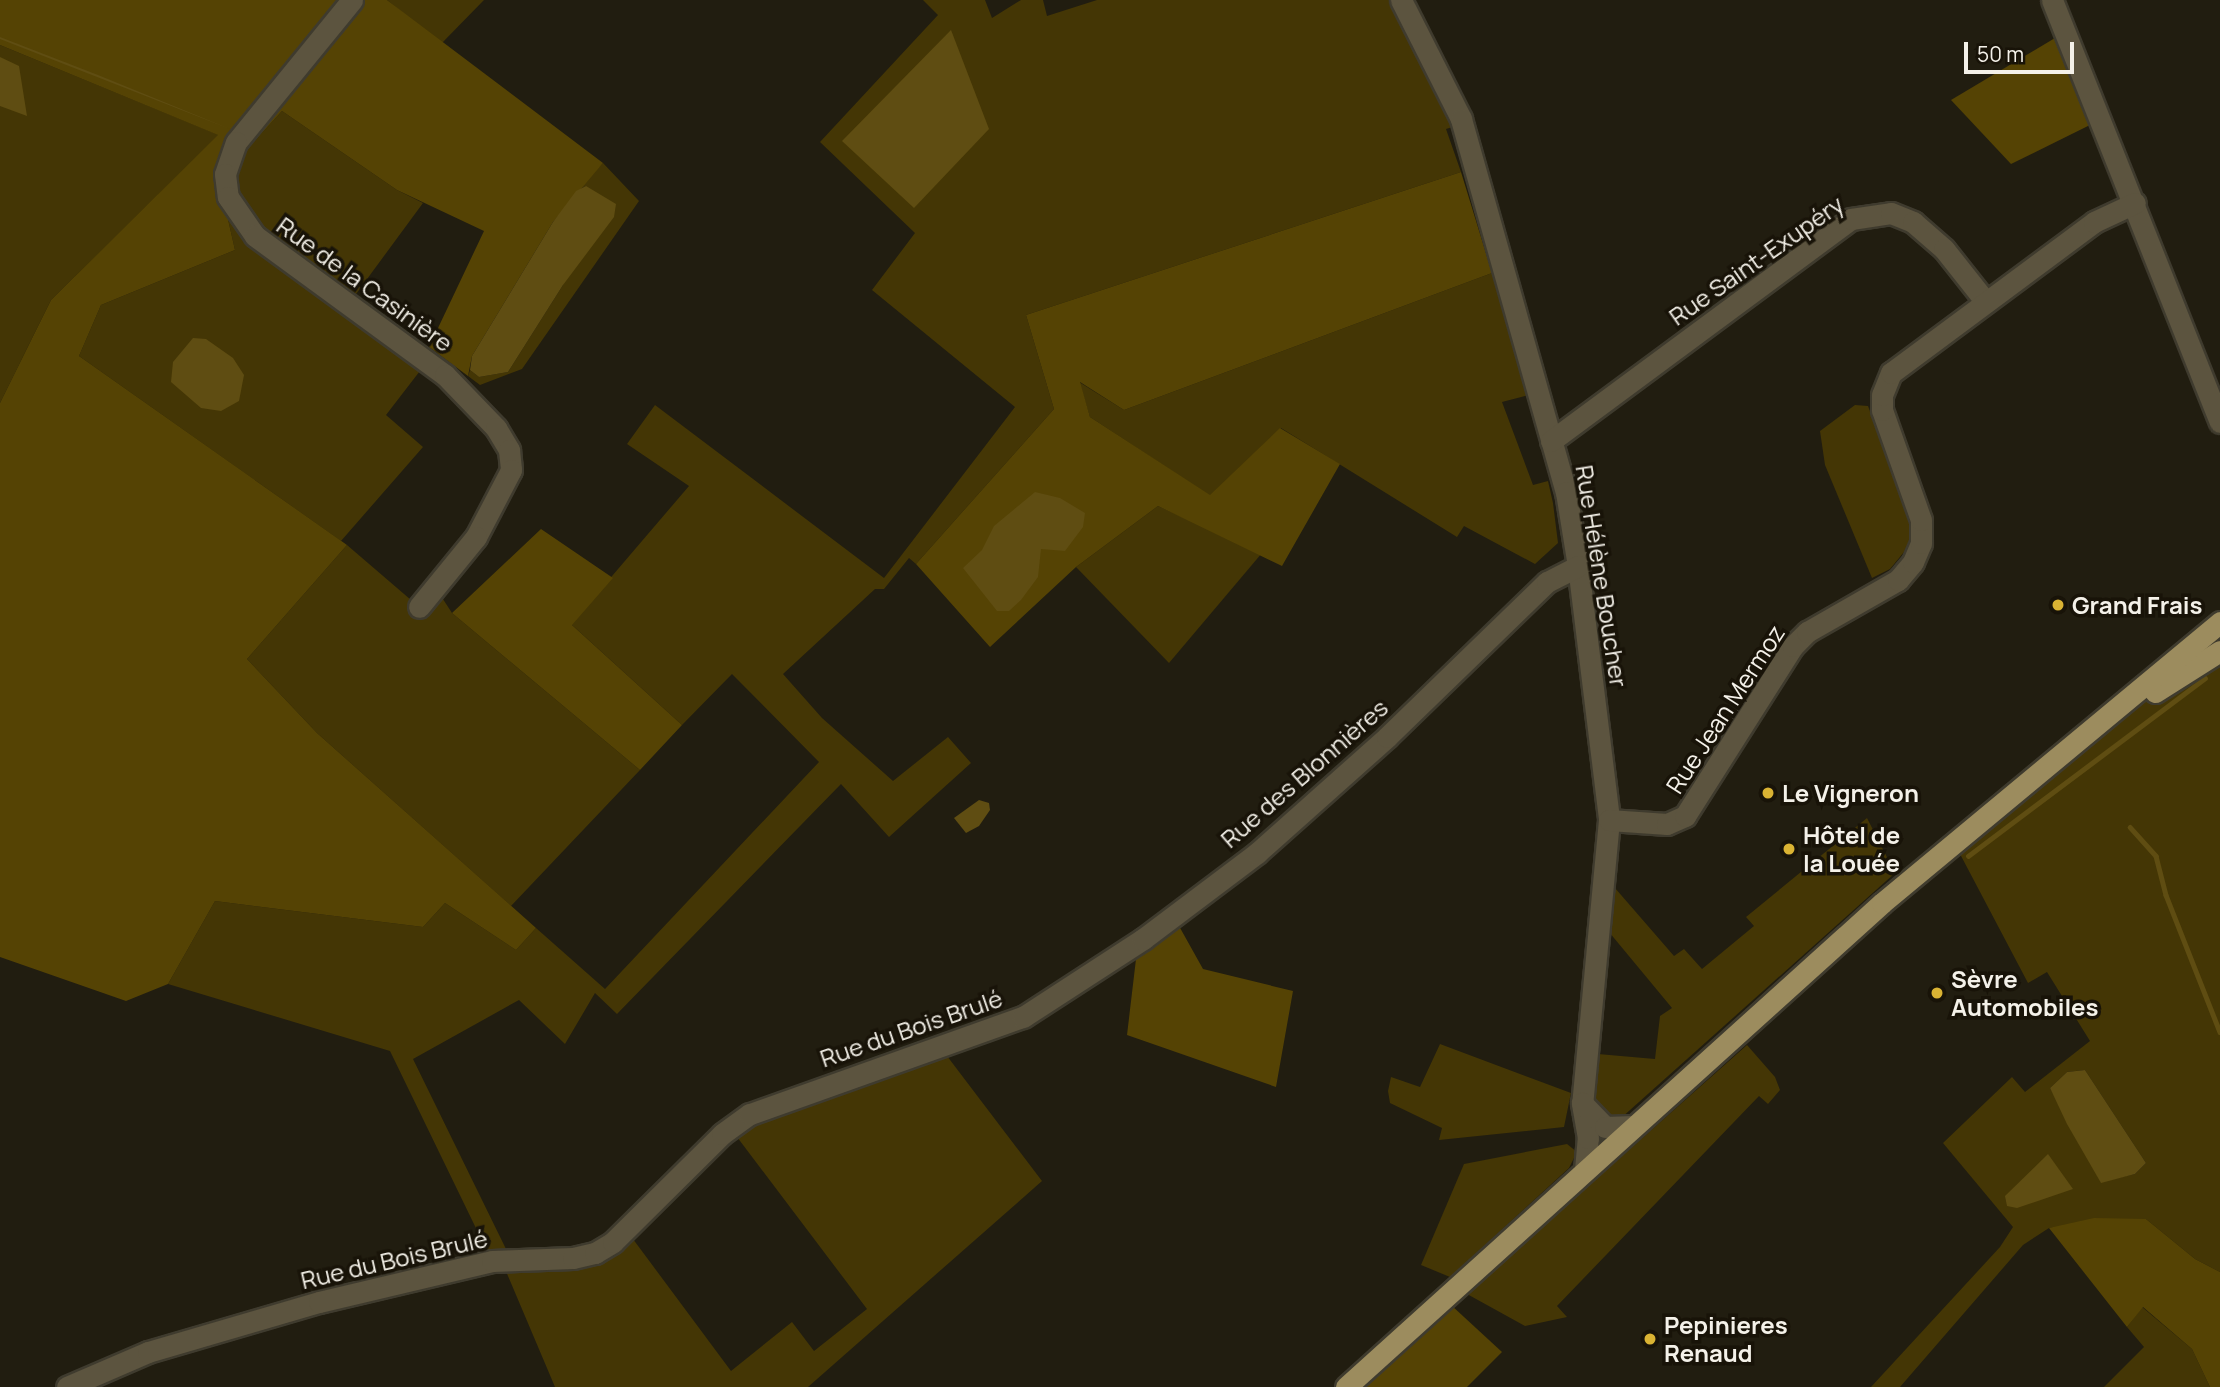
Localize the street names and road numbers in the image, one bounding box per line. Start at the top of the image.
street label: Rue Saint-Exupéry [1663,189,1849,331]
street label: Rue de la Casinière [272,211,458,357]
street label: Rue Hélène Boucher [1570,463,1634,689]
street label: Rue Jean Mermoz [1660,619,1790,799]
street label: Rue des Blonnières [1215,693,1393,853]
street label: Rue du Bois Brulé [816,983,1006,1073]
street label: Rue du Bois Brulé [298,1224,490,1294]

